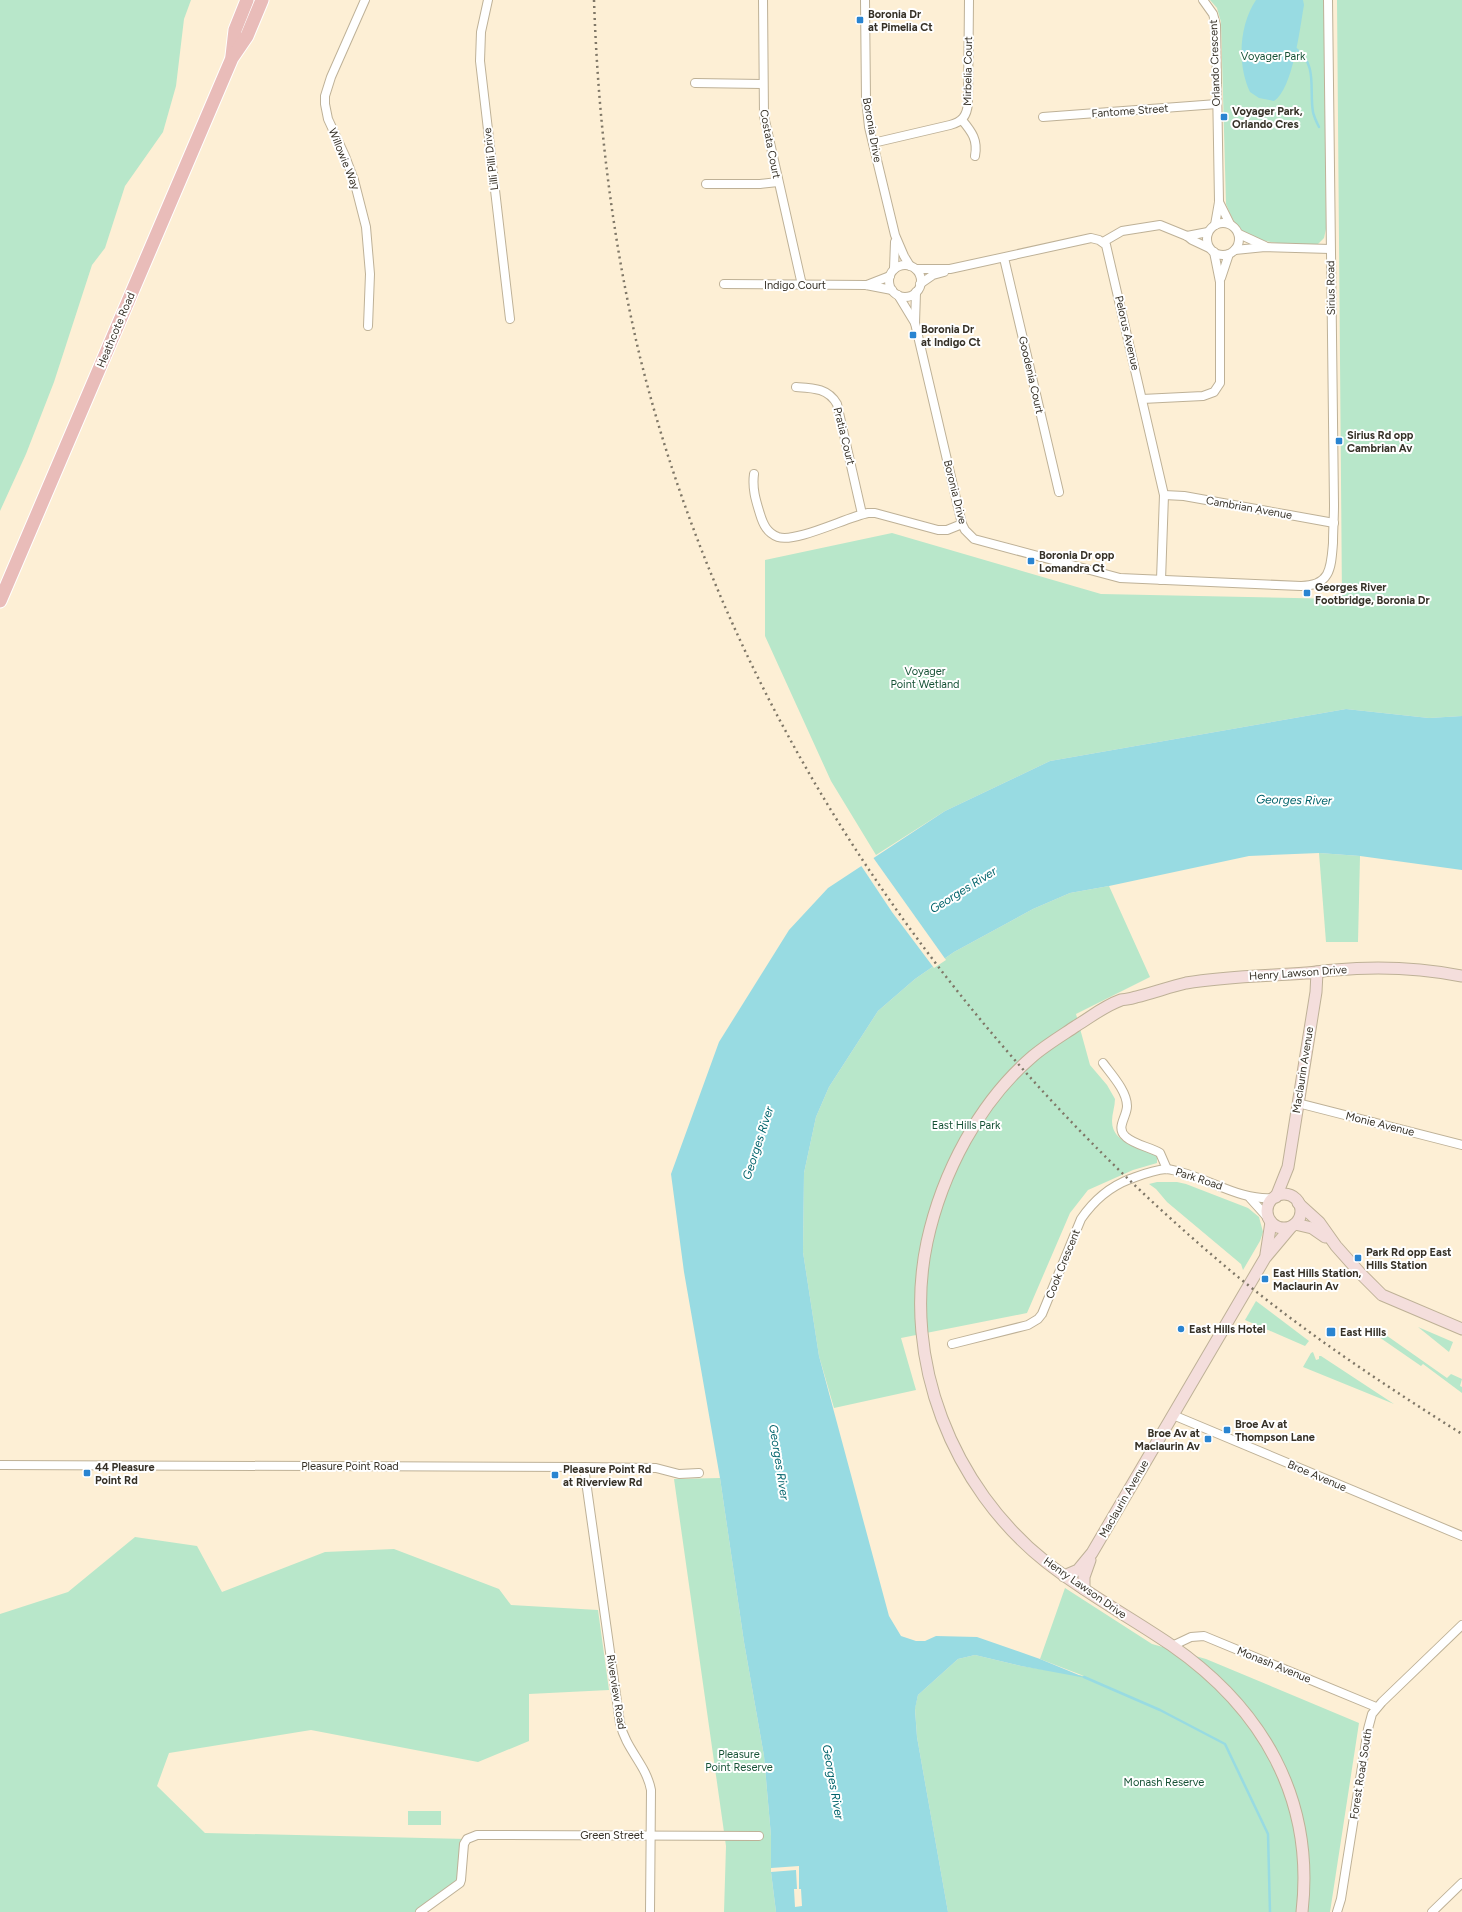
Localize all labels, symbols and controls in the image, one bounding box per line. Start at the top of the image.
place label: Boronia Dr at Pimelia Ct [868,8,933,34]
marker: Boronia Dr at Pimelia Ct [855,15,865,25]
street label: Orlando Crescent [1207,19,1223,107]
street label: Mirbelia Court [961,36,975,106]
park label: Voyager Park [1241,50,1306,63]
street label: Boronia Drive [860,97,884,163]
street label: Fantome Street [1091,102,1169,120]
place label: Voyager Park, Orlando Cres [1232,105,1303,131]
street label: Costata Court [757,108,783,180]
marker: Voyager Park, Orlando Cres [1219,112,1229,122]
street label: Willowie Way [326,126,362,192]
street label: Lilli Pilli Drive [481,127,501,191]
street label: Sirius Road [1324,260,1338,316]
street label: Indigo Court [764,279,826,292]
street label: Heathcote Road [94,290,138,370]
street label: Pelorus Avenue [1112,295,1142,371]
place label: Boronia Dr at Indigo Ct [921,323,981,349]
marker: Boronia Dr at Indigo Ct [908,330,918,340]
street label: Goodenia Court [1016,335,1046,415]
street label: Pratia Court [831,406,857,466]
place label: Sirius Rd opp Cambrian Av [1347,429,1414,455]
marker: Sirius Rd opp Cambrian Av [1334,436,1344,446]
street label: Boronia Drive [941,459,969,525]
street label: Cambrian Avenue [1205,494,1293,522]
place label: Boronia Dr opp Lomandra Ct [1039,549,1115,575]
marker: Boronia Dr opp Lomandra Ct [1026,556,1036,566]
place label: Georges River Footbridge, Boronia Dr [1315,581,1431,607]
marker: Georges River Footbridge, Boronia Dr [1302,588,1312,598]
park label: Voyager Point Wetland [890,665,960,691]
water label: Georges River [1256,792,1333,808]
water label: Georges River [927,863,1000,916]
street label: Henry Lawson Drive [1249,963,1347,983]
street label: Maclaurin Avenue [1290,1026,1316,1114]
water label: Georges River [740,1104,777,1181]
street label: Monie Avenue [1344,1109,1416,1139]
park label: East Hills Park [932,1119,1001,1132]
street label: Park Road [1174,1165,1224,1193]
street label: Cook Crescent [1043,1227,1083,1301]
place label: Park Rd opp East Hills Station [1366,1246,1452,1272]
marker: Park Rd opp East Hills Station [1353,1253,1363,1263]
place label: East Hills Station, Maclaurin Av [1273,1267,1362,1293]
marker: East Hills Station, Maclaurin Av [1260,1274,1270,1284]
place label: East Hills Hotel [1189,1323,1266,1336]
marker: East Hills Hotel [1176,1324,1186,1334]
marker: East Hills [1325,1326,1337,1338]
place label: East Hills [1340,1326,1386,1339]
place label: Broe Av at Thompson Lane [1235,1418,1315,1444]
water label: Georges River [766,1423,792,1502]
marker: Broe Av at Thompson Lane [1222,1425,1232,1435]
place label: Broe Av at Maclaurin Av [1134,1427,1201,1453]
marker: Broe Av at Maclaurin Av [1203,1434,1213,1444]
street label: Maclaurin Avenue [1097,1458,1151,1540]
street label: Broe Avenue [1286,1458,1348,1494]
street label: Pleasure Point Road [301,1460,399,1473]
place label: 44 Pleasure Point Rd [95,1461,154,1487]
place label: Pleasure Point Rd at Riverview Rd [563,1463,651,1489]
marker: 44 Pleasure Point Rd [82,1468,92,1478]
marker: Pleasure Point Rd at Riverview Rd [550,1470,560,1480]
street label: Henry Lawson Drive [1041,1554,1129,1622]
street label: Monash Avenue [1235,1644,1313,1686]
street label: Riverview Road [604,1654,628,1730]
street label: Forest Road South [1347,1728,1375,1820]
water label: Georges River [820,1743,847,1822]
park label: Pleasure Point Reserve [705,1748,773,1774]
park label: Monash Reserve [1124,1776,1204,1789]
street label: Green Street [580,1829,644,1842]

